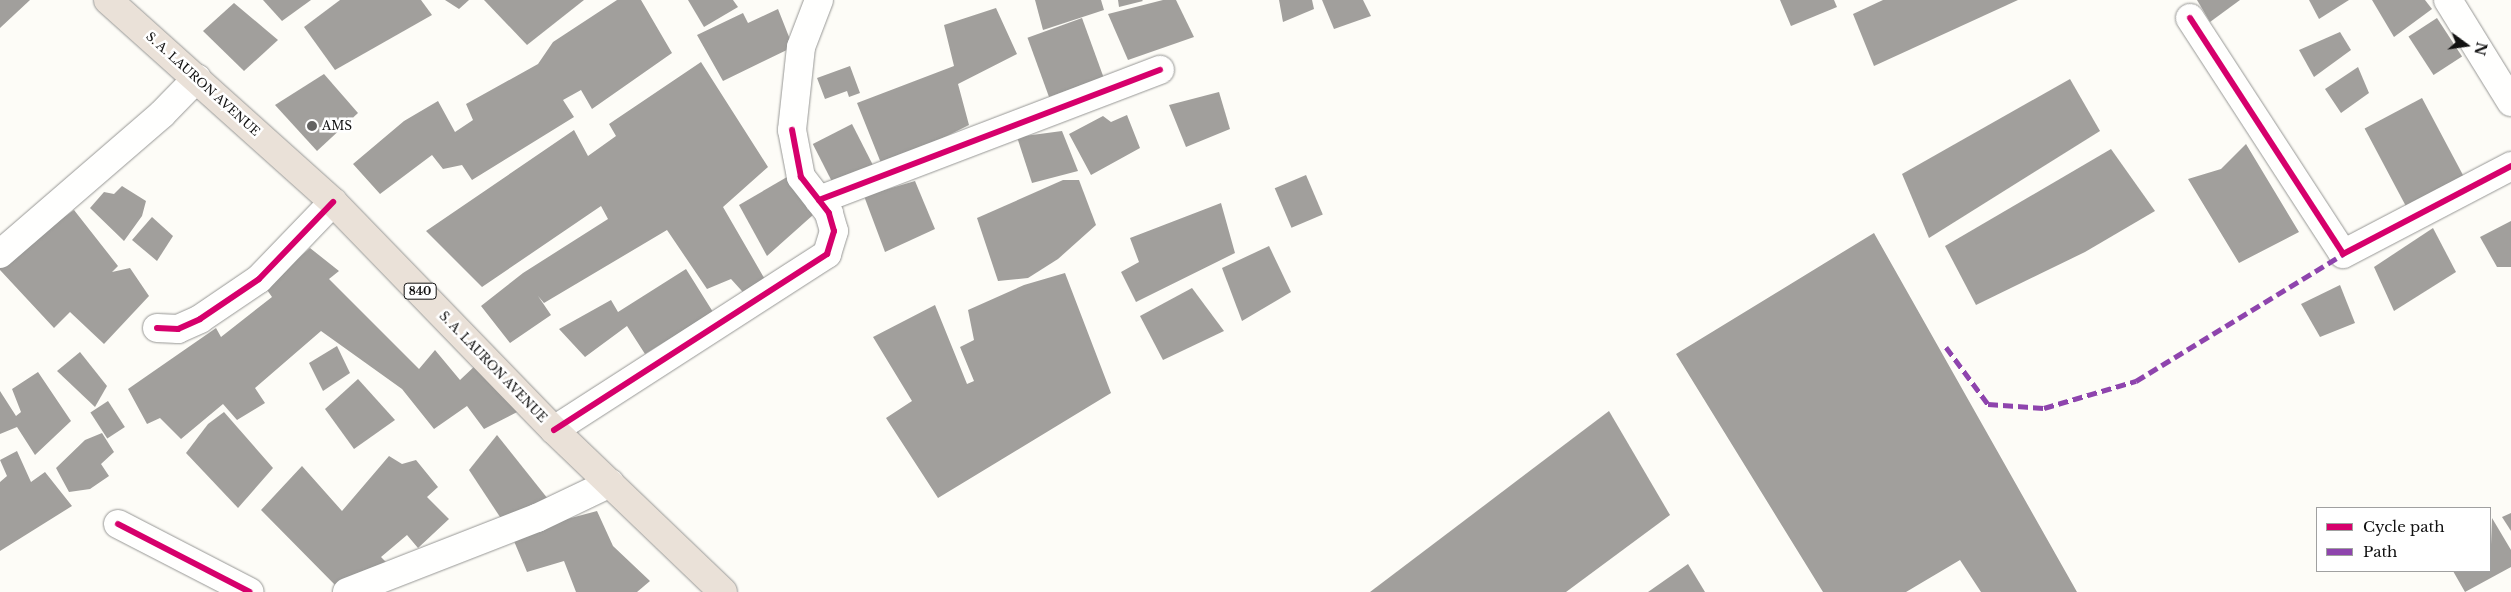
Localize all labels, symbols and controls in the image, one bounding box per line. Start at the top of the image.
north arrow [2441,20,2491,70]
street label: S. A. LAURON AVENUE [143,29,263,139]
text: N [2470,40,2491,57]
place label: AMS [322,119,352,133]
marker: AMS [306,120,318,132]
road number: 840 [402,282,438,300]
street label: S. A. LAURON AVENUE [436,308,550,426]
legend [2316,507,2491,572]
text: Cycle path [2363,517,2445,536]
text: Path [2363,542,2397,561]

